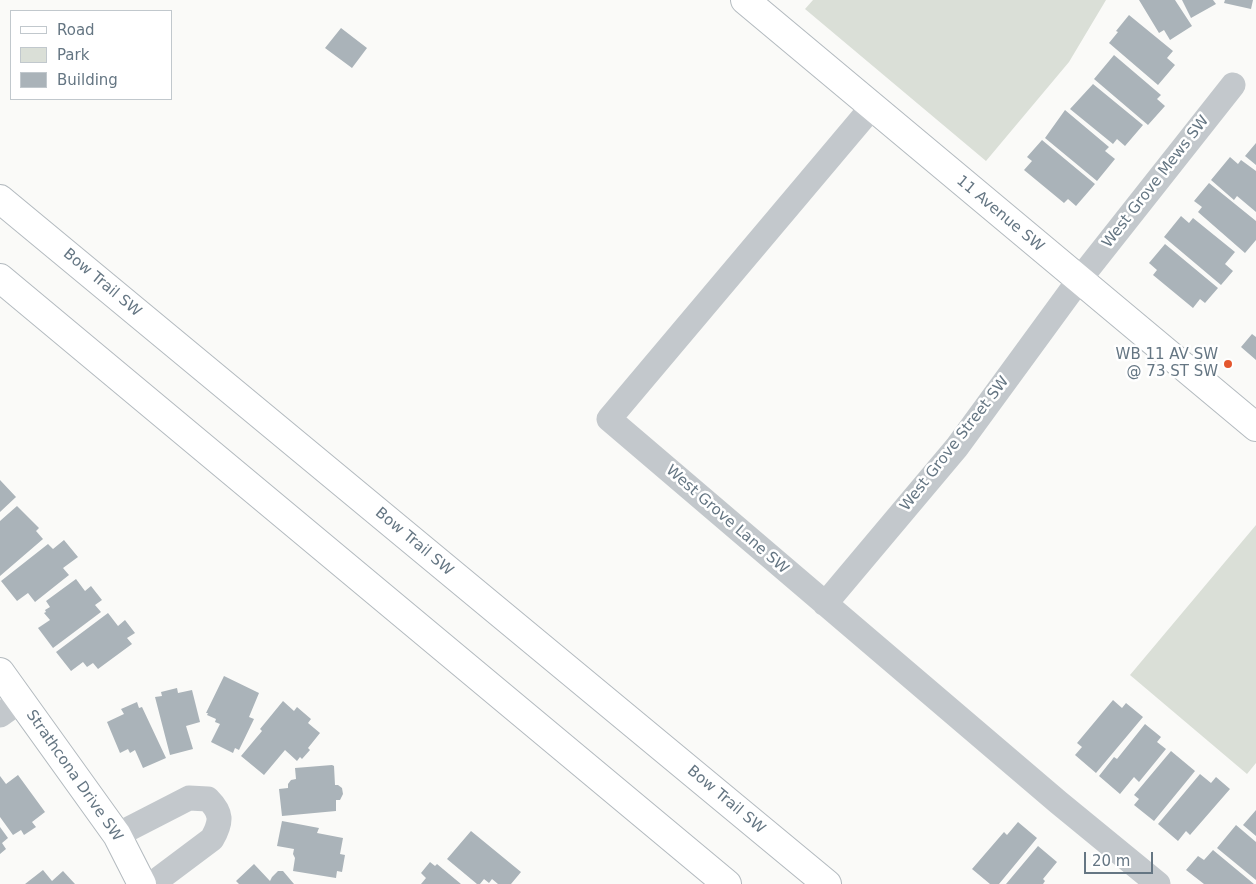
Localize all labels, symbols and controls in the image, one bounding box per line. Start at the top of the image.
legend [10,10,172,100]
text: Road [57,21,95,39]
text: Park [57,46,89,64]
text: Building [57,71,118,89]
street label: West Grove Mews SW [1099,112,1213,252]
street label: 11 Avenue SW [953,172,1047,256]
street label: Bow Trail SW [59,245,145,321]
place label: WB 11 AV SW @ 73 ST SW [1116,346,1218,381]
marker: WB 11 AV SW @ 73 ST SW [1222,358,1234,370]
street label: West Grove Street SW [897,373,1013,515]
street label: West Grove Lane SW [662,462,792,578]
street label: Bow Trail SW [371,504,457,580]
street label: Strathcona Drive SW [22,707,126,845]
street label: Bow Trail SW [683,762,769,838]
scale bar [1086,842,1155,874]
text: 20 m [1092,852,1130,870]

